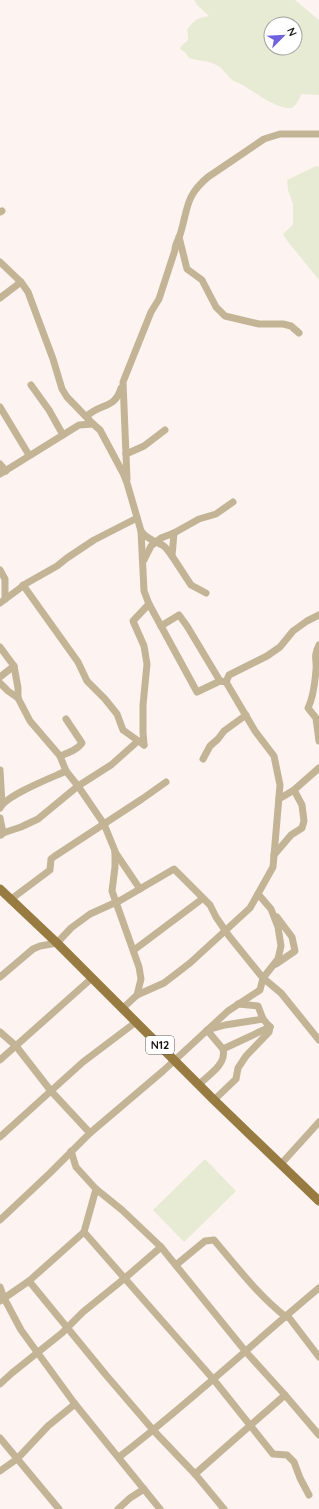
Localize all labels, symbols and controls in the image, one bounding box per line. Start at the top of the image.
north arrow [263,16,303,56]
text: N [284,25,300,38]
road number: N12 [146,1036,174,1054]

